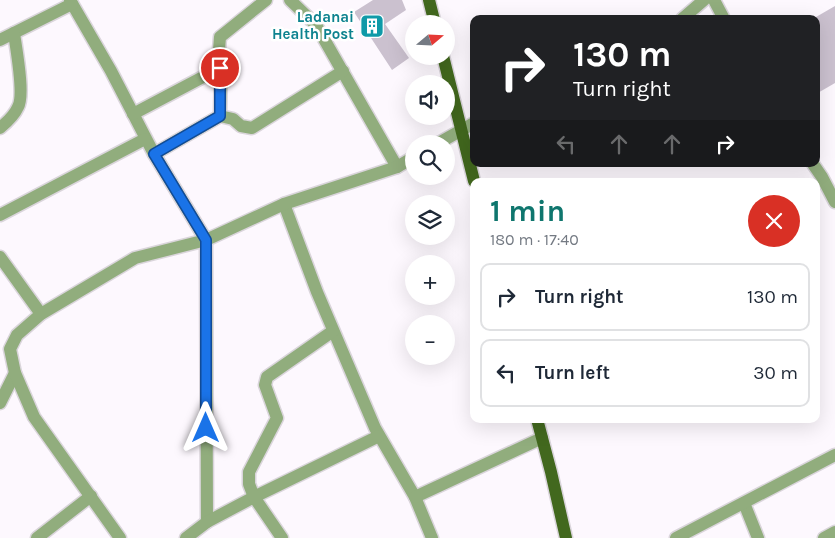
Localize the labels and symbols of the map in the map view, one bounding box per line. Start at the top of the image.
place label: Ladanai Health Post [272,8,354,43]
building icon: Ladanai Health Post [359,13,385,39]
north arrow [405,15,455,65]
pin [199,47,241,89]
position arrow [179,401,231,453]

